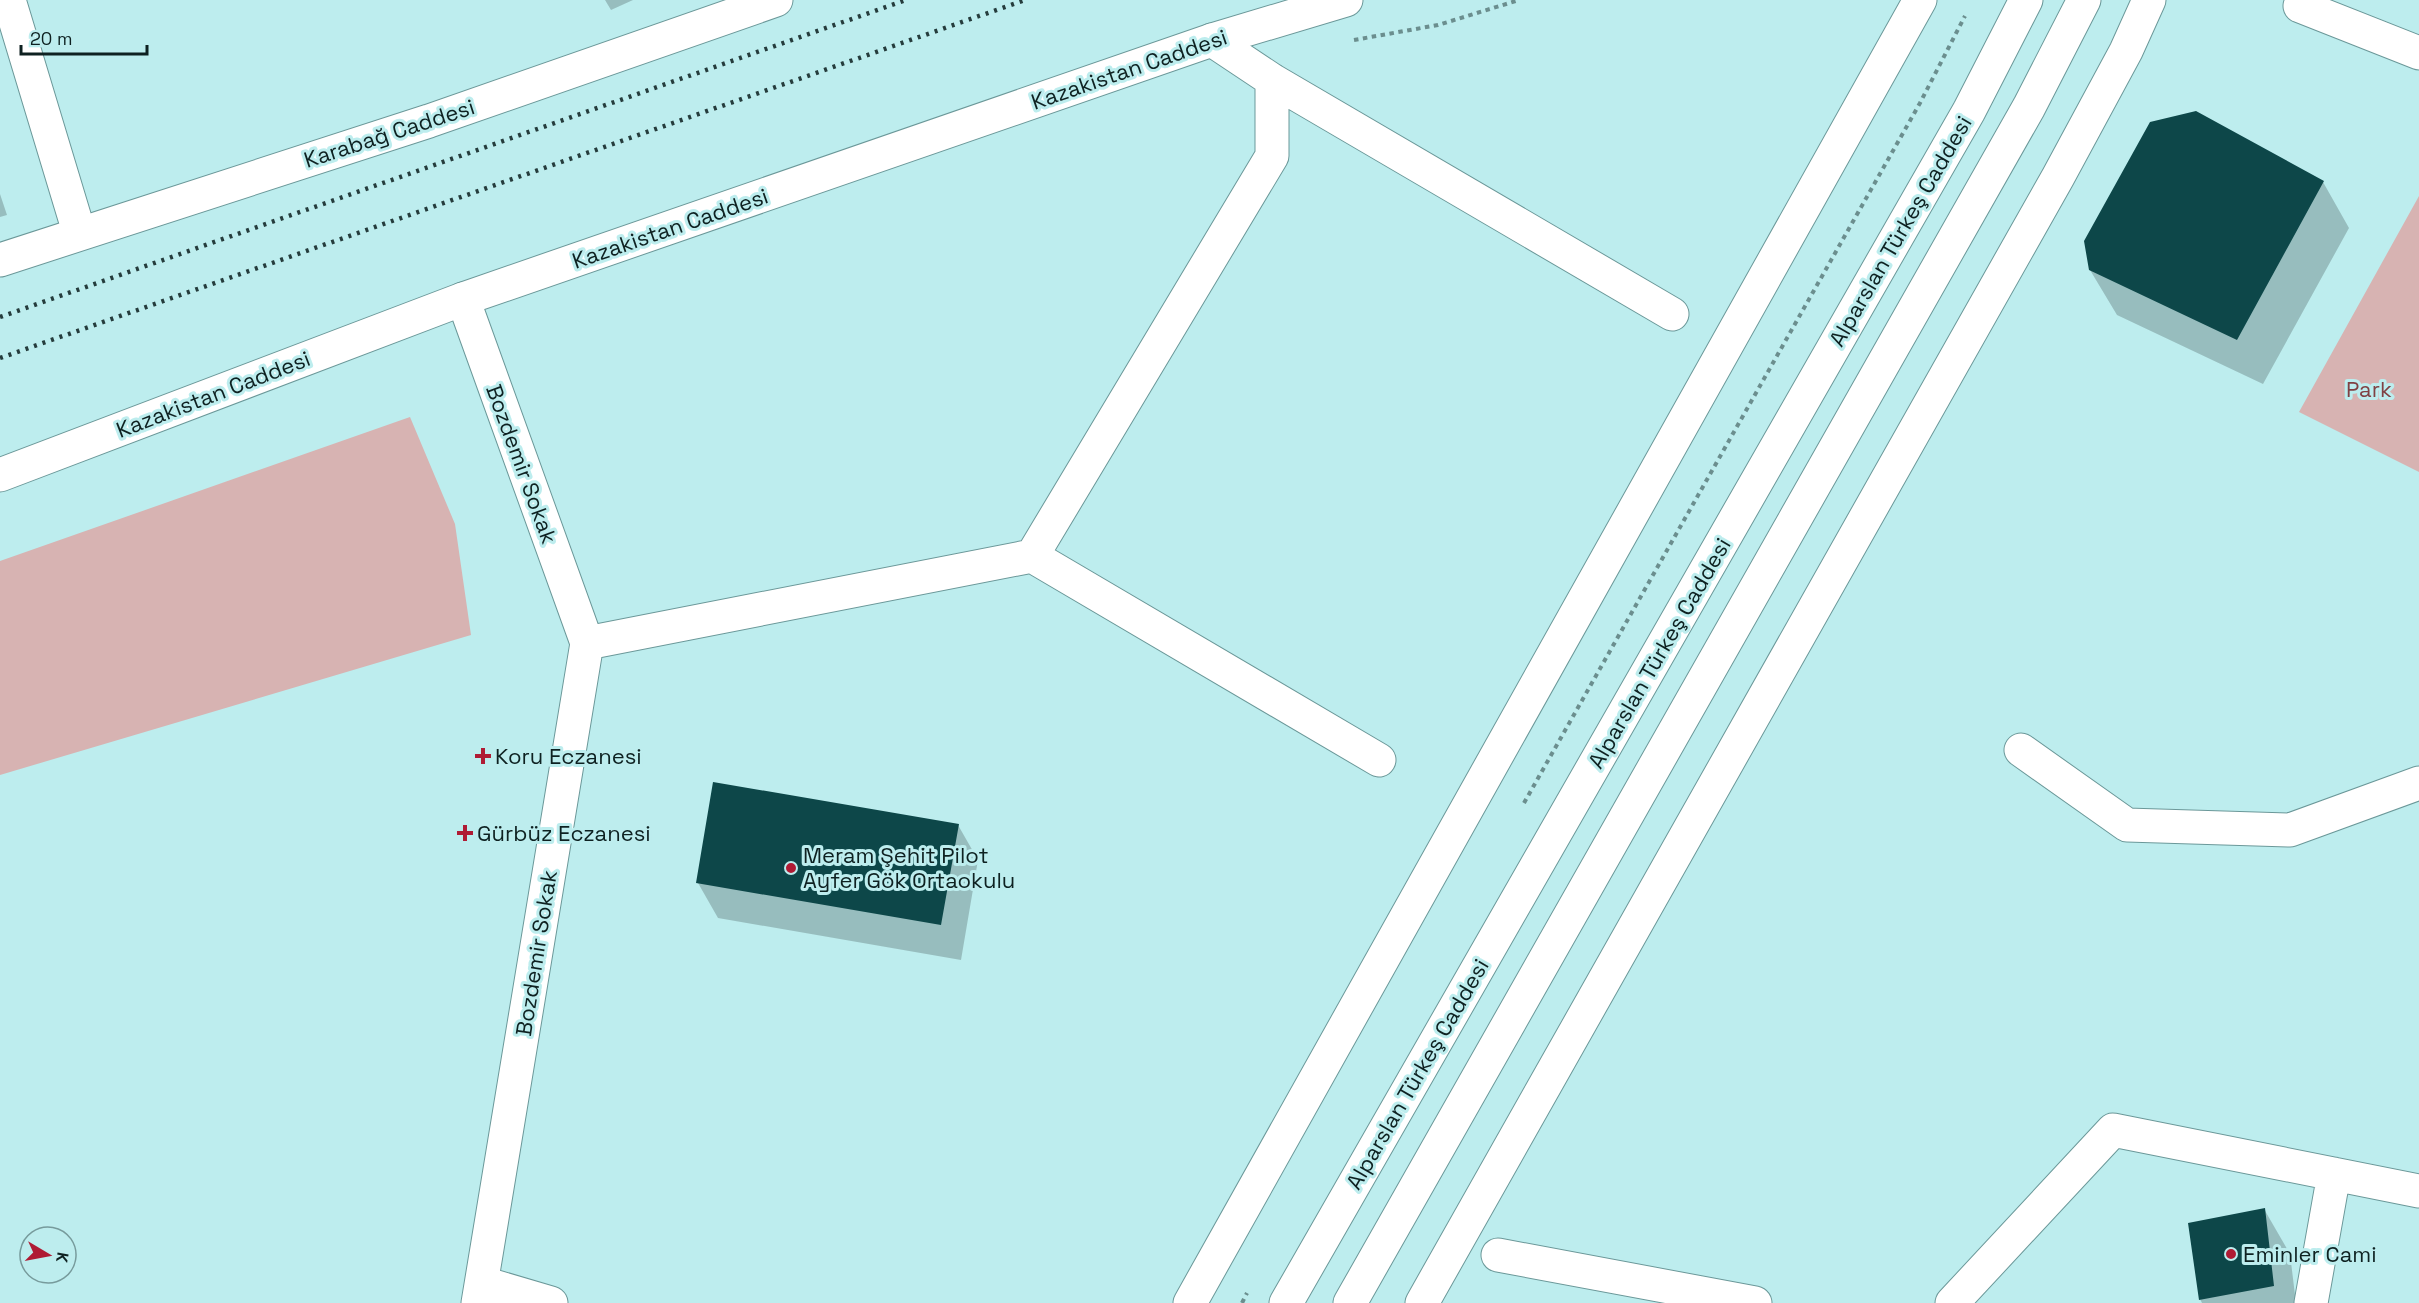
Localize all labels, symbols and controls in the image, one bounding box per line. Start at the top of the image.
scale bar [21,18,147,56]
street label: Kazakistan Caddesi [1027,22,1231,116]
text: 20 m [30,27,73,50]
street label: Karabağ Caddesi [300,92,478,174]
street label: Alparslan Türkeş Caddesi [1822,111,1978,351]
street label: Kazakistan Caddesi [568,181,772,275]
street label: Kazakistan Caddesi [112,344,314,444]
park label: Park [2346,375,2392,403]
street label: Bozdemir Sokak [480,381,564,548]
street label: Alparslan Türkeş Caddesi [1581,533,1737,773]
place label: Koru Eczanesi [495,742,642,770]
marker: Koru Eczanesi [476,749,490,763]
place label: Gürbüz Eczanesi [477,819,651,847]
marker: Gürbüz Eczanesi [458,826,472,840]
place label: Meram Şehit Pilot Ayfer Gök Ortaokulu [803,841,1015,894]
marker: Meram Şehit Pilot Ayfer Gök Ortaokulu [784,861,798,875]
street label: Bozdemir Sokak [509,868,563,1038]
street label: Alparslan Türkeş Caddesi [1339,954,1495,1194]
north arrow [18,1225,78,1285]
place label: Eminler Cami [2243,1240,2377,1268]
marker: Eminler Cami [2224,1247,2238,1261]
text: K [51,1251,73,1264]

